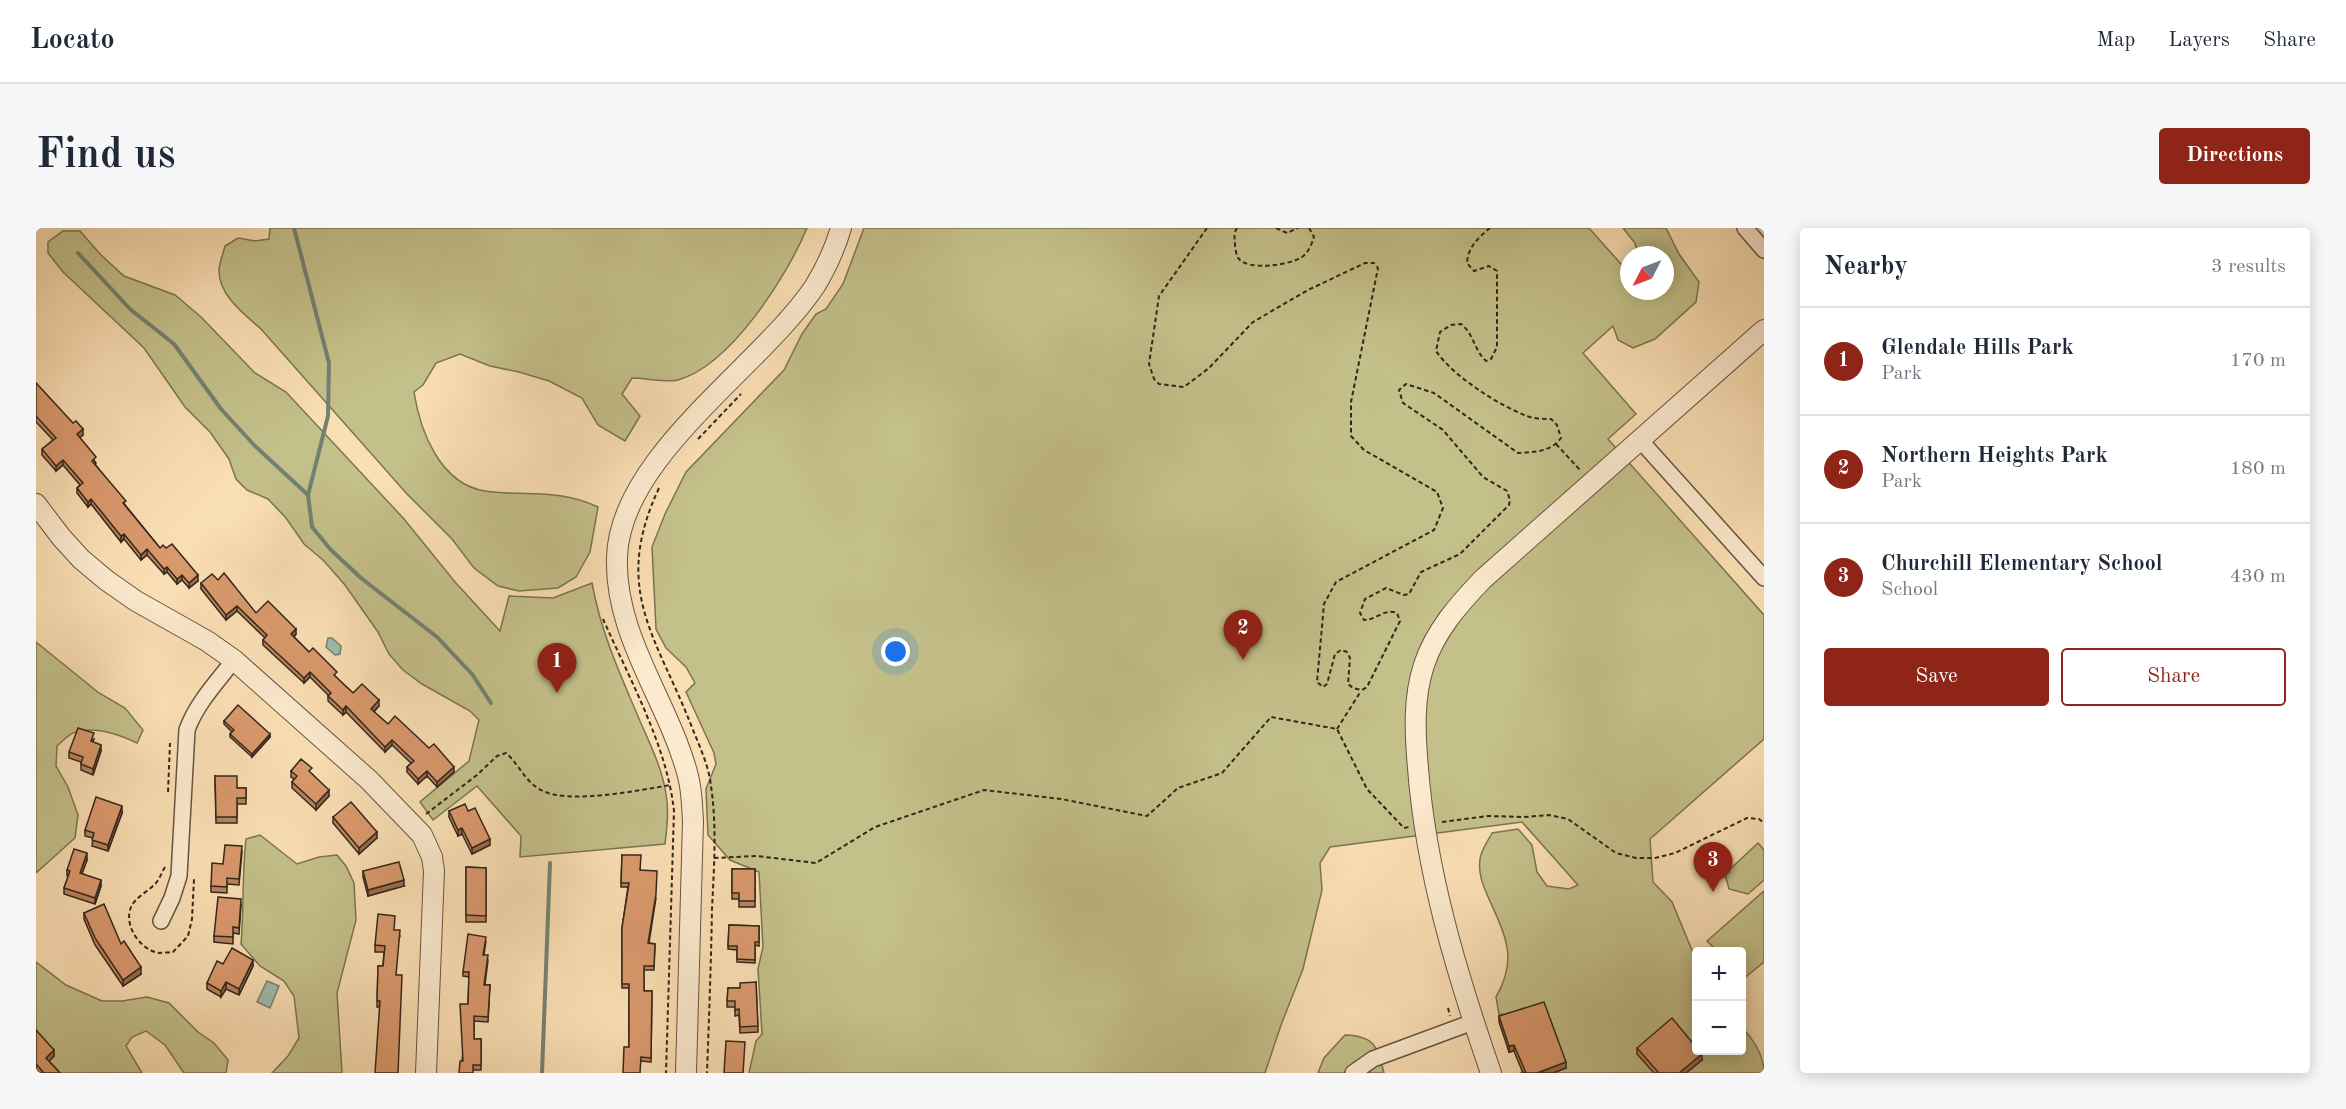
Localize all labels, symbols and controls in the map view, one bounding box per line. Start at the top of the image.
text: Locato [30,27,115,55]
text: Map [2096,30,2135,51]
text: Layers [2168,30,2230,51]
text: Share [2263,30,2316,51]
button: Directions [2159,128,2310,184]
text: Find us [36,135,175,177]
north arrow [1620,246,1674,300]
text: Nearby [1824,254,1908,280]
text: 3 results [2211,257,2286,277]
text: Glendale Hills Park [1881,337,2074,359]
text: 1 [1838,351,1849,371]
text: 170 m [2230,351,2286,371]
text: Park [1881,364,1922,384]
text: Northern Heights Park [1881,445,2108,467]
text: 2 [1838,459,1849,479]
text: 180 m [2230,459,2286,479]
text: Park [1881,472,1922,492]
text: Churchill Elementary School [1881,553,2163,575]
text: 3 [1838,567,1849,587]
text: 430 m [2230,567,2286,587]
text: School [1881,580,1938,600]
pin: 2 [1224,610,1262,660]
your location [881,637,910,666]
pin: 1 [538,644,576,693]
button: Save [1824,648,2049,706]
button: Share [2061,648,2286,706]
pin: 3 [1694,842,1732,892]
map controls [1692,947,1746,1055]
button: + [1692,947,1746,1001]
button: − [1692,1001,1746,1055]

